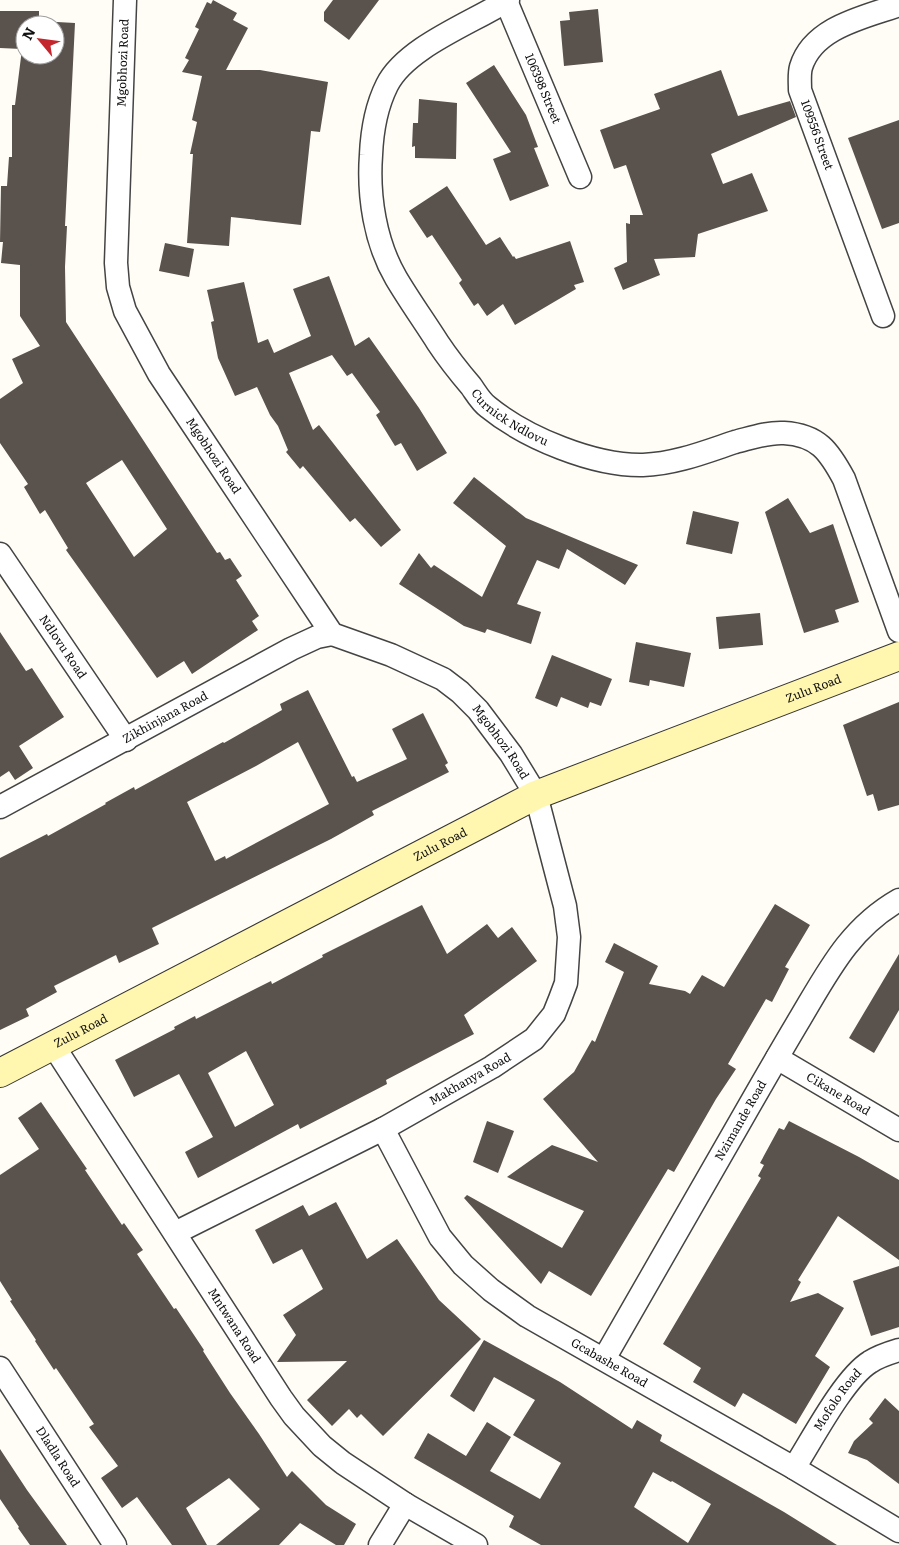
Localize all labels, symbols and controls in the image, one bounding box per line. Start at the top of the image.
north arrow [15,15,65,65]
street label: Mgobhozi Road [111,18,133,107]
text: N [16,23,39,43]
street label: 106398 Street [521,50,567,126]
street label: 109556 Street [797,97,839,172]
street label: Curnick Ndlovu [467,385,552,450]
street label: Mgobhozi Road [182,413,247,497]
street label: Ndlovu Road [35,611,92,682]
street label: Zulu Road [783,669,844,707]
street label: Zikhinjana Road [119,686,211,747]
street label: Mgobhozi Road [469,700,535,783]
street label: Zulu Road [410,822,470,865]
street label: Zulu Road [50,1008,111,1052]
street label: Makhanya Road [425,1047,514,1109]
street label: Cikane Road [803,1067,875,1120]
street label: Nzimande Road [709,1076,771,1164]
street label: Mntwana Road [204,1284,266,1367]
street label: Gcabashe Road [568,1333,652,1391]
street label: Mofolo Road [808,1363,866,1434]
street label: Dladla Road [32,1422,85,1491]

